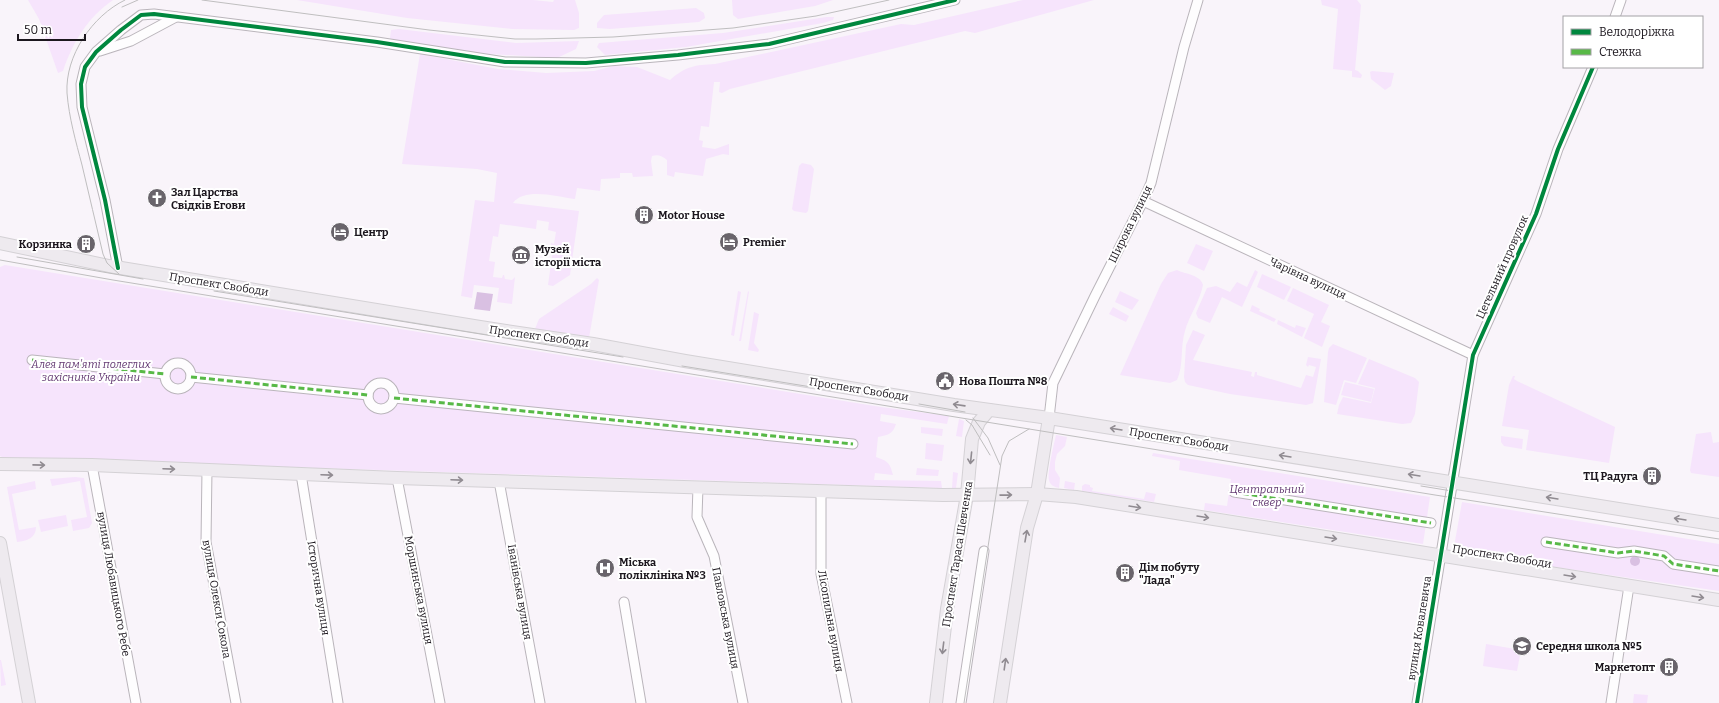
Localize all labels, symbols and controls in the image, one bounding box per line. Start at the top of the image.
scale bar [18,16,85,42]
legend [1563,16,1703,68]
text: 50 m [24,23,53,37]
text: Велодоріжка [1599,25,1675,39]
text: Стежка [1599,45,1642,59]
street label: Широка вулиця [1106,183,1155,265]
place label: Зал Царства Свiдкiв Егови [171,186,246,212]
church icon: Зал Царства Свiдкiв Егови [146,187,168,209]
building icon: Motor House [633,204,655,226]
place label: Motor House [658,209,725,222]
street label: Цегельний провулок [1474,213,1531,321]
hotel icon: Центр [329,221,351,243]
place label: Центр [354,226,389,239]
hotel icon: Premier [718,231,740,253]
building icon: Корзинка [75,233,97,255]
place label: Premier [743,236,787,249]
place label: Корзинка [19,238,73,251]
place label: Музей історії міста [535,243,602,269]
museum icon: Музей історії міста [510,244,532,266]
street label: Чарівна вулиця [1267,255,1348,302]
street label: Проспект Свободи [168,270,269,299]
street label: Проспект Свободи [488,323,589,350]
park label: Алея пам'яті полеглих захісників України [30,358,152,384]
public building icon: Нова Пошта №8 [934,370,956,392]
street label: Проспект Свободи [808,375,909,404]
place label: Нова Пошта №8 [959,375,1048,388]
one-way arrow [953,401,966,409]
one-way arrow [1109,425,1122,433]
street label: Проспект Свободи [1128,425,1229,454]
one-way arrow [967,451,974,464]
one-way arrow [1279,452,1292,460]
one-way arrow [32,461,45,469]
one-way arrow [162,465,175,472]
building icon: ТЦ Радуга [1641,465,1663,487]
place label: ТЦ Радуга [1583,470,1639,483]
one-way arrow [320,471,333,479]
one-way arrow [1408,471,1421,479]
one-way arrow [450,476,463,483]
street label: Проспект Тараса Шевченка [940,480,975,628]
park label: Центральний сквер [1230,483,1304,509]
one-way arrow [999,491,1012,498]
one-way arrow [1546,494,1559,502]
one-way arrow [1128,503,1141,511]
street label: вулиця Любавицького Ребе [94,511,133,658]
one-way arrow [1196,513,1209,521]
one-way arrow [1674,514,1687,522]
one-way arrow [1022,530,1030,543]
one-way arrow [1324,534,1337,542]
street label: Моршинська вулиця [402,535,435,646]
street label: вулиця Олекси Сокола [200,539,233,659]
street label: Історична вулиця [305,540,332,636]
street label: Проспект Свободи [1451,542,1552,571]
street label: Іванівська вулиця [505,543,534,641]
place label: Міська поліклініка №3 [619,556,706,582]
hospital icon: Міська поліклініка №3 [594,557,616,579]
place label: Дім побуту "Лада" [1139,561,1200,587]
building icon: Дім побуту "Лада" [1114,562,1136,584]
street label: Павловська вулиця [709,566,742,670]
street label: Лісопильна вулиця [815,569,846,673]
one-way arrow [1563,572,1576,580]
street label: вулиця Ковалевича [1405,575,1434,681]
one-way arrow [1691,593,1704,601]
school or university icon: Середня школа №5 [1511,635,1533,657]
place label: Середня школа №5 [1536,640,1642,653]
one-way arrow [939,641,947,654]
building icon: Маркетопт [1658,656,1680,678]
one-way arrow [1001,658,1009,671]
place label: Маркетопт [1595,661,1655,674]

